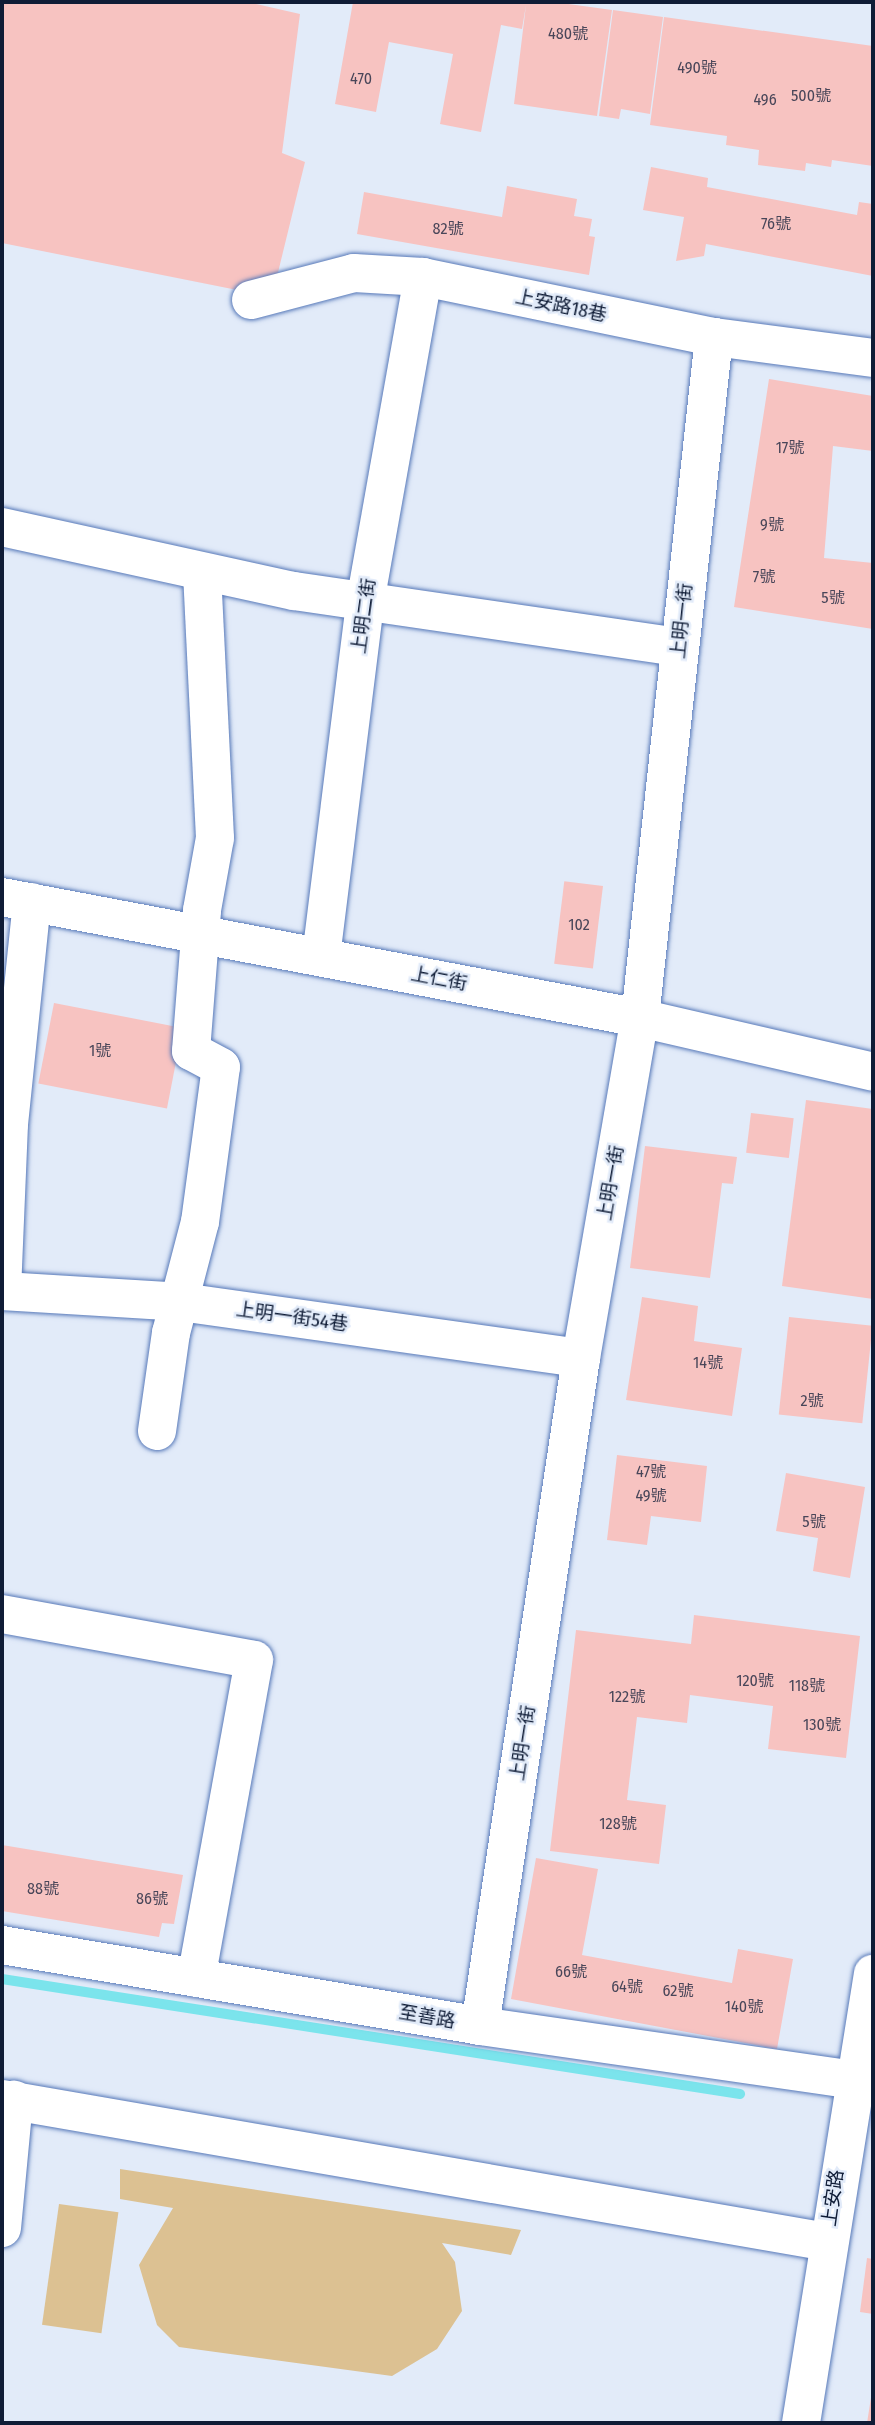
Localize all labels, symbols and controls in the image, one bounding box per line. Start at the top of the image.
house number: 480號 [548,24,588,44]
house number: 490號 [677,58,717,78]
house number: 470 [350,69,372,89]
house number: 500號 [791,86,831,106]
house number: 496 [753,90,777,110]
house number: 76號 [761,214,791,234]
house number: 82號 [433,219,463,239]
street label: 上安路18巷 [513,285,609,327]
house number: 17號 [776,438,804,458]
house number: 9號 [760,515,784,535]
house number: 7號 [753,567,775,587]
street label: 上明二街 [347,577,381,655]
street label: 上明一街 [667,582,697,660]
house number: 5號 [821,588,845,608]
house number: 102 [568,915,590,935]
street label: 上仁街 [409,962,469,996]
house number: 1號 [89,1041,111,1061]
street label: 上明一街 [593,1144,629,1222]
street label: 上明一街54巷 [235,1298,349,1336]
house number: 14號 [693,1353,723,1373]
house number: 2號 [800,1391,824,1411]
house number: 47號 [636,1462,666,1482]
house number: 49號 [635,1486,667,1506]
house number: 5號 [802,1512,826,1532]
house number: 120號 [736,1671,774,1691]
house number: 118號 [789,1676,825,1696]
house number: 122號 [609,1687,645,1707]
street label: 上明一街 [506,1704,540,1782]
house number: 130號 [803,1715,841,1735]
house number: 128號 [599,1814,637,1834]
house number: 88號 [27,1879,59,1899]
house number: 86號 [136,1889,168,1909]
house number: 66號 [555,1962,587,1982]
house number: 64號 [611,1977,643,1997]
house number: 62號 [663,1981,693,2001]
house number: 140號 [725,1997,763,2017]
street label: 至善路 [397,2001,457,2033]
street label: 上安路 [818,2168,848,2228]

